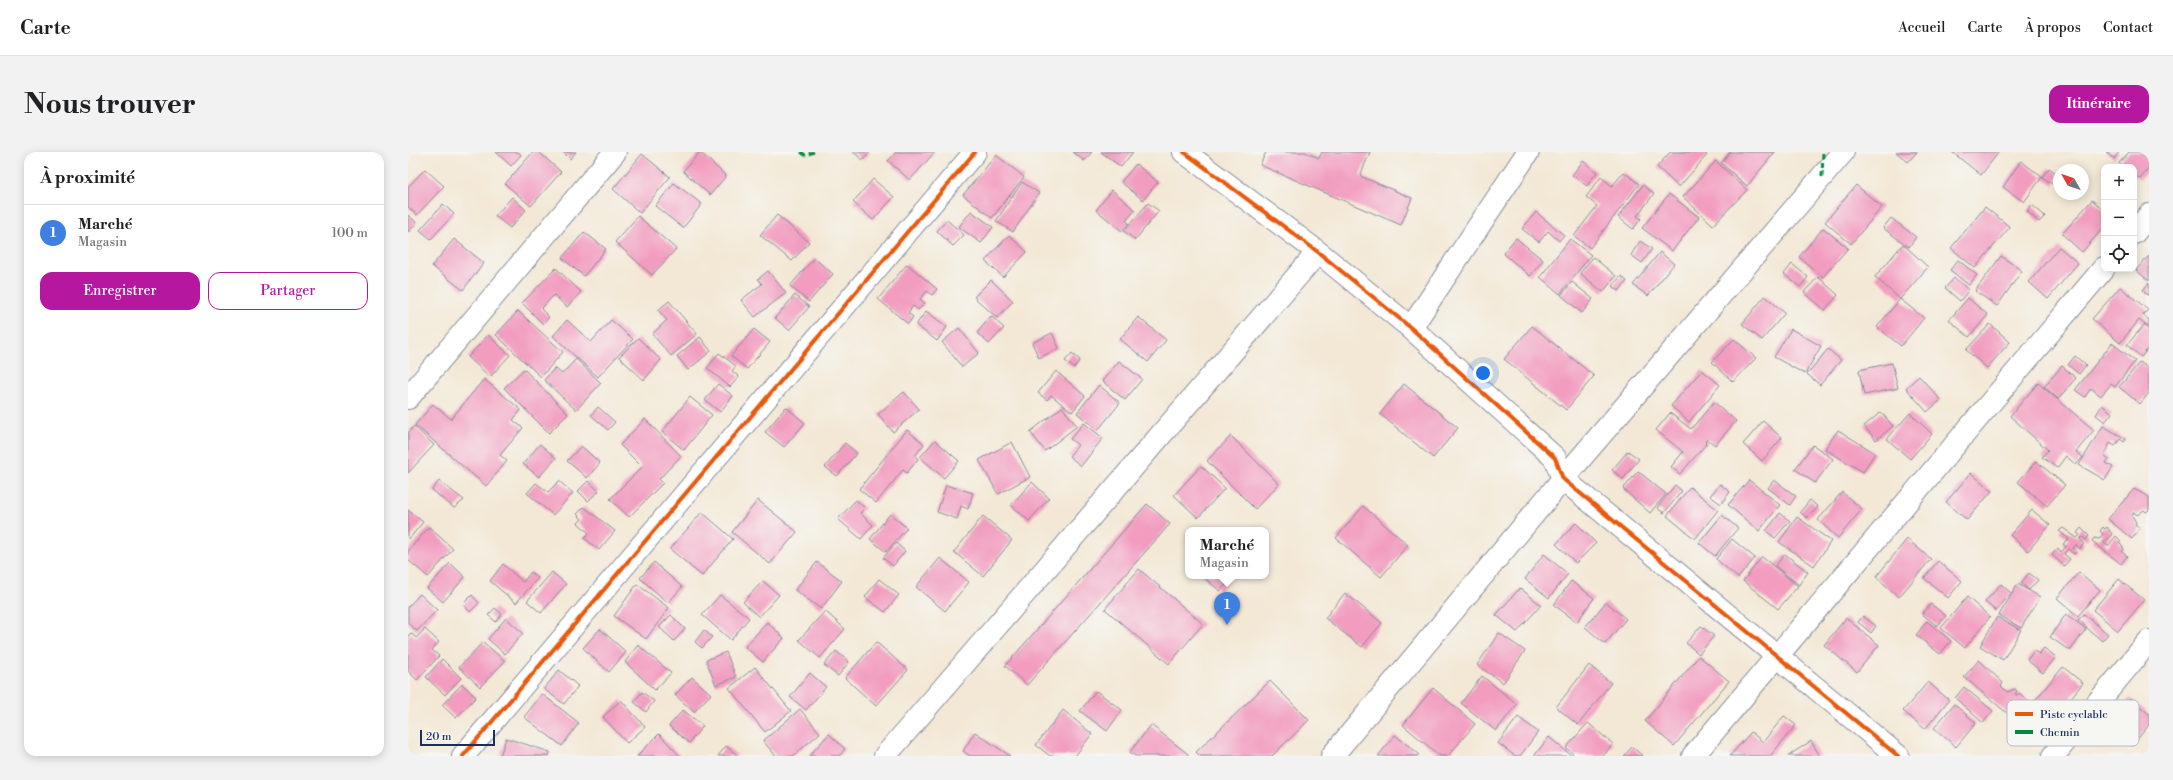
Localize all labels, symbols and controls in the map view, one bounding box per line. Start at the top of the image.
text: Carte [20,16,71,40]
text: Accueil [1898,19,1945,37]
text: Carte [1967,19,2002,37]
text: À propos [2024,19,2081,37]
text: Contact [2103,19,2153,37]
button: Itinéraire [2049,85,2149,123]
text: Nous trouver [24,87,196,122]
north arrow [2053,164,2089,200]
map controls [2101,164,2137,272]
button: + [2101,164,2137,200]
text: À proximité [40,167,135,189]
button: − [2101,200,2137,236]
text: Marché [78,215,133,234]
text: 1 [50,225,56,241]
text: 100 m [332,225,368,241]
text: Magasin [78,234,127,250]
button: locate [2101,236,2137,272]
button: Enregistrer [40,272,200,310]
button: Partager [208,272,368,310]
your location [1473,363,1493,383]
popup [1185,527,1269,579]
text: Marché [1200,536,1254,555]
text: Magasin [1200,555,1249,571]
pin: 1 [1214,592,1240,625]
legend [2007,700,2139,746]
text: Piste cyclable [2040,708,2108,722]
text: Chemin [2040,726,2080,740]
scale bar [420,728,495,747]
text: 20 m [426,730,451,744]

